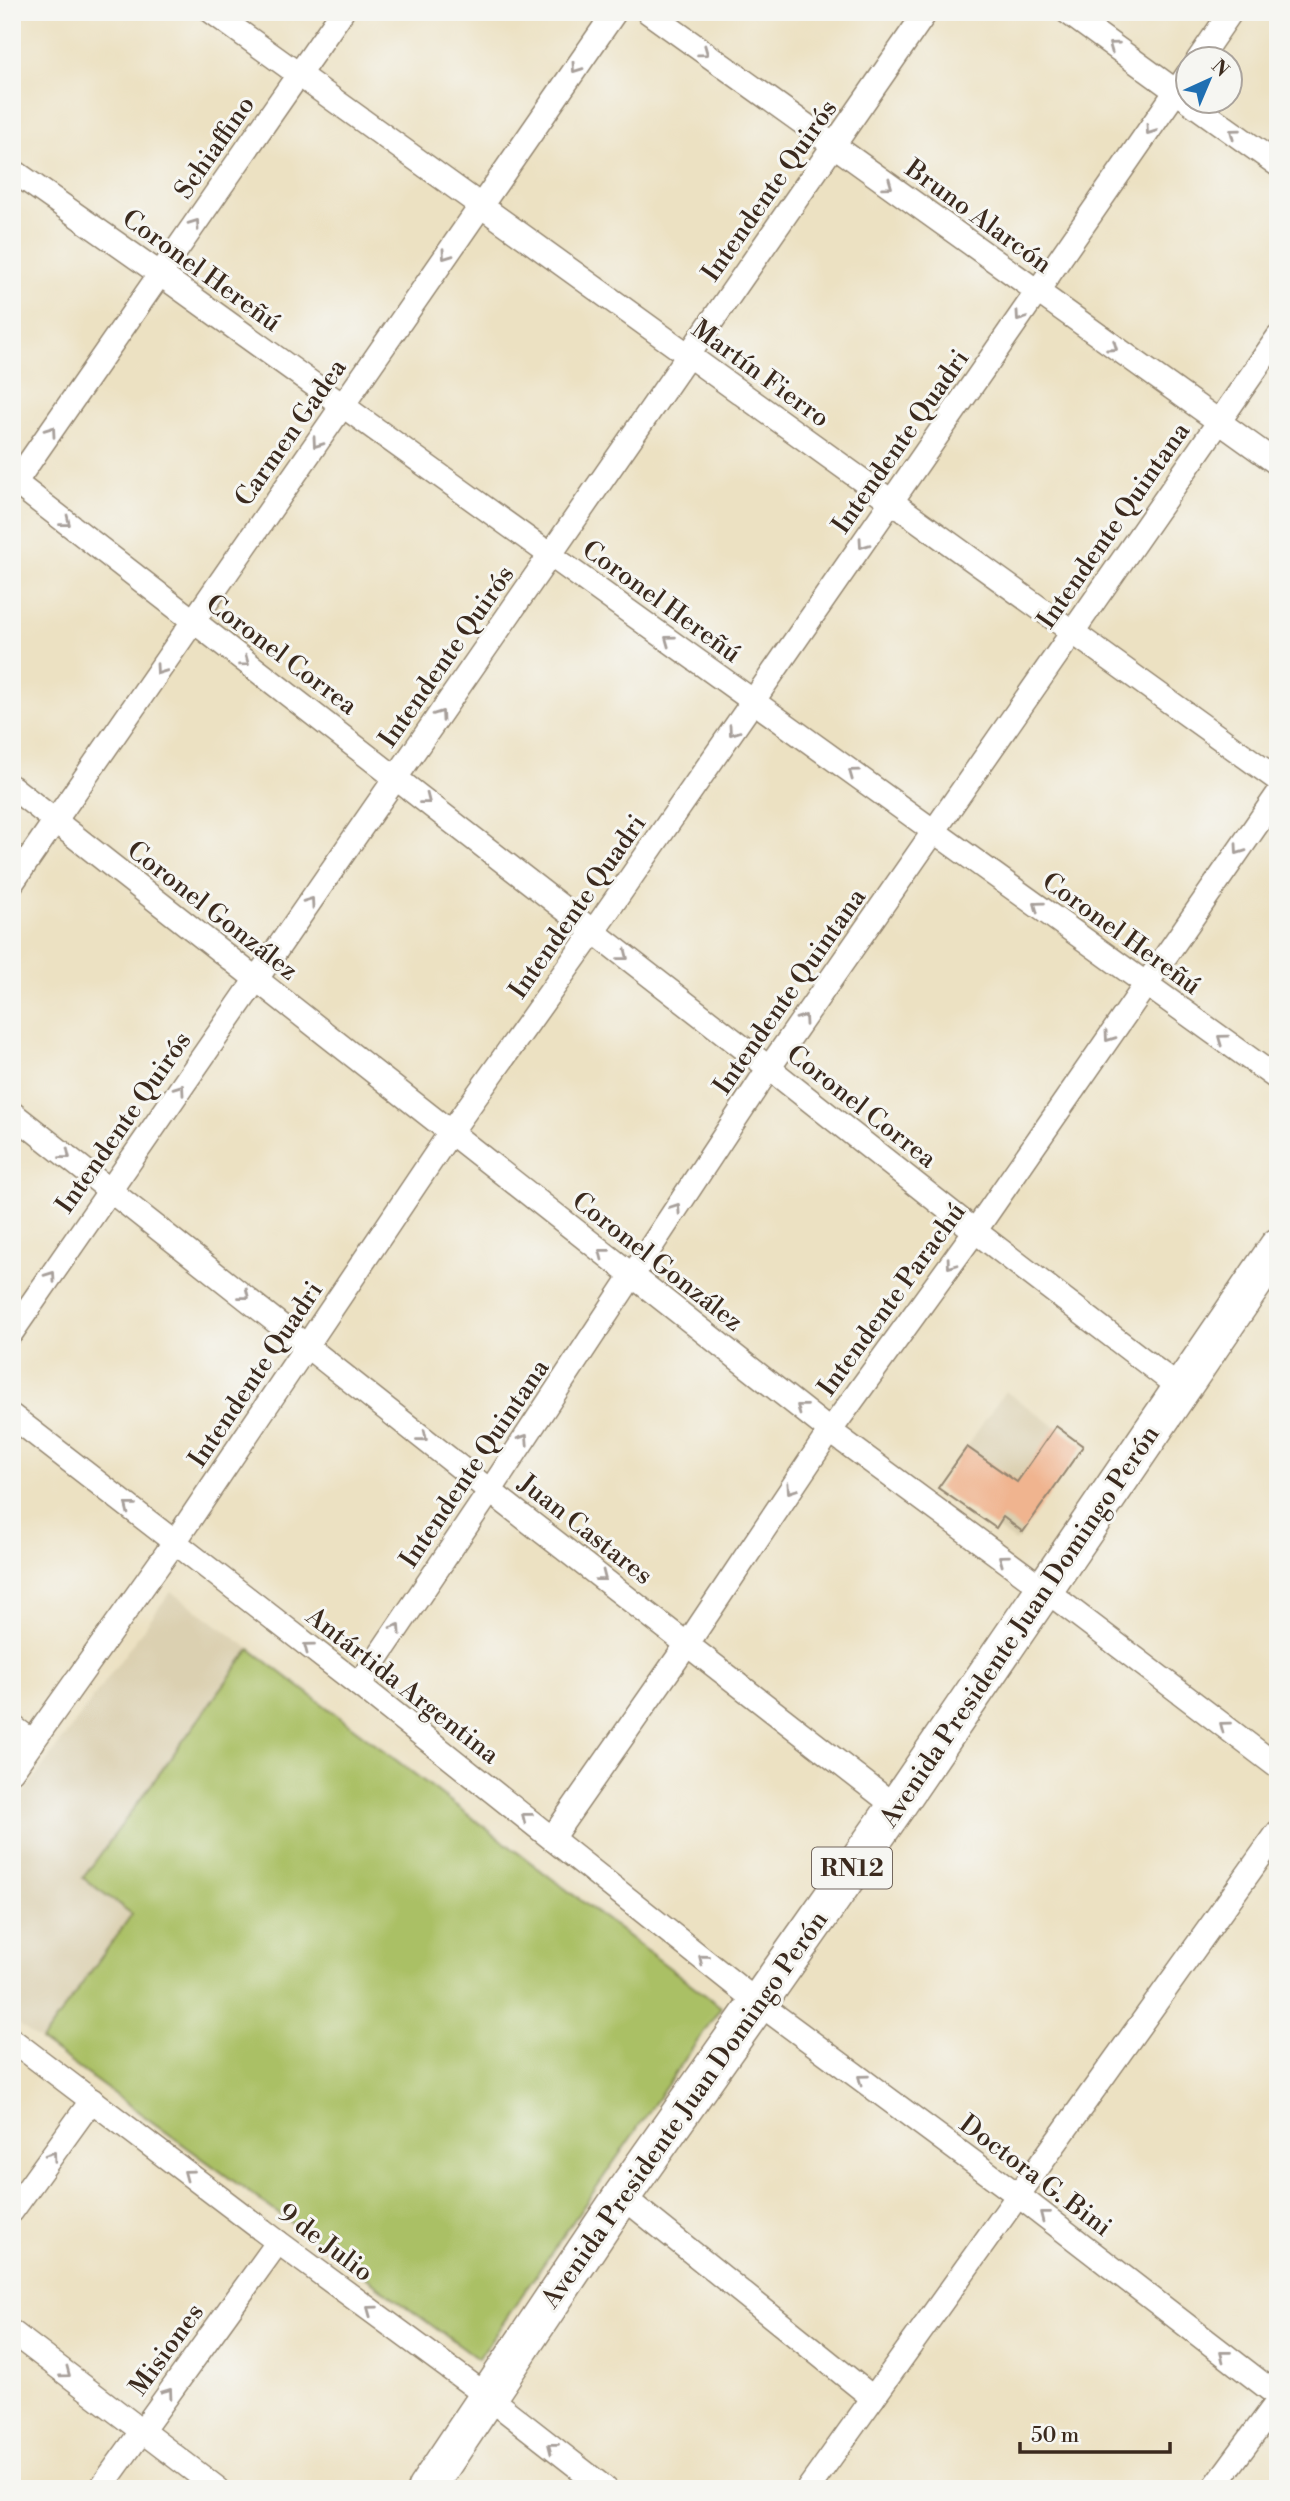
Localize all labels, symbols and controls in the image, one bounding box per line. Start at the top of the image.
one-way arrow [1109,42,1121,54]
one-way arrow [696,44,709,56]
north arrow [1174,46,1244,116]
text: N [1206,55,1234,82]
one-way arrow [572,60,584,73]
street label: Schiaffino [168,90,262,205]
street label: Intendente Quirós [695,94,844,288]
one-way arrow [1146,122,1158,135]
one-way arrow [1229,129,1242,142]
street label: Bruno Alarcón [898,152,1058,281]
one-way arrow [880,177,893,189]
street label: Coronel Hereñú [116,203,287,339]
one-way arrow [187,219,199,232]
one-way arrow [441,248,454,261]
one-way arrow [1016,309,1028,322]
street label: Martín Fierro [685,313,836,435]
one-way arrow [1105,339,1118,351]
street label: Intendente Quadri [825,343,976,540]
street label: Carmen Gadea [228,352,354,513]
street label: Intendente Quintana [1031,416,1198,635]
one-way arrow [43,426,55,439]
one-way arrow [312,435,325,448]
one-way arrow [58,513,71,526]
street label: Coronel Hereñú [576,534,747,670]
one-way arrow [859,536,871,549]
street label: Intendente Quirós [372,560,521,754]
street label: Coronel Correa [199,587,364,723]
one-way arrow [664,636,677,648]
one-way arrow [238,653,250,666]
one-way arrow [156,662,168,675]
one-way arrow [432,710,444,723]
one-way arrow [729,723,741,736]
one-way arrow [848,769,861,781]
one-way arrow [418,792,430,805]
street label: Intendente Quadri [502,808,653,1005]
street label: Coronel González [121,834,304,987]
one-way arrow [1235,842,1247,855]
street label: Coronel Hereñú [1036,866,1207,1002]
street label: Intendente Quintana [707,882,874,1101]
one-way arrow [302,897,314,910]
one-way arrow [1033,902,1046,914]
one-way arrow [616,947,629,960]
one-way arrow [795,1014,807,1027]
street label: Intendente Quirós [49,1026,198,1220]
one-way arrow [1105,1029,1117,1042]
one-way arrow [1217,1035,1230,1047]
street label: Coronel Correa [780,1038,943,1176]
one-way arrow [172,1084,184,1097]
one-way arrow [58,1146,71,1159]
street label: Coronel González [566,1185,749,1338]
street label: Intendente Parachú [811,1197,973,1402]
one-way arrow [667,1203,680,1216]
one-way arrow [598,1249,611,1261]
one-way arrow [947,1256,959,1269]
one-way arrow [43,1271,55,1284]
street label: Intendente Quadri [182,1276,330,1474]
one-way arrow [237,1287,250,1300]
street label: Intendente Quintana [393,1353,557,1574]
one-way arrow [797,1404,809,1417]
street label: Avenida Presidente Juan Domingo Perón [872,1420,1167,1834]
one-way arrow [414,1429,427,1441]
one-way arrow [516,1434,529,1447]
street label: Juan Castares [511,1467,659,1592]
one-way arrow [787,1481,799,1494]
one-way arrow [124,1503,137,1515]
one-way arrow [998,1555,1011,1567]
one-way arrow [594,1569,607,1582]
street label: Antártida Argentina [299,1600,506,1772]
one-way arrow [389,1623,401,1636]
one-way arrow [303,1642,316,1655]
one-way arrow [1219,1722,1231,1734]
one-way arrow [521,1813,533,1826]
road number: RN12 [812,1847,892,1888]
street label: Avenida Presidente Juan Domingo Perón [534,1905,835,2315]
one-way arrow [699,1955,711,1968]
one-way arrow [857,2075,869,2088]
street label: Doctora G. Bini [953,2108,1118,2243]
one-way arrow [44,2151,56,2164]
one-way arrow [184,2170,196,2182]
street label: 9 de Julio [271,2197,379,2289]
one-way arrow [1039,2211,1052,2224]
street label: Misiones [123,2297,211,2402]
one-way arrow [366,2306,378,2318]
one-way arrow [1219,2350,1232,2363]
one-way arrow [59,2365,71,2378]
one-way arrow [160,2388,172,2401]
scale bar [1020,2410,1171,2454]
text: 50 m [1031,2423,1079,2449]
one-way arrow [548,2442,560,2455]

